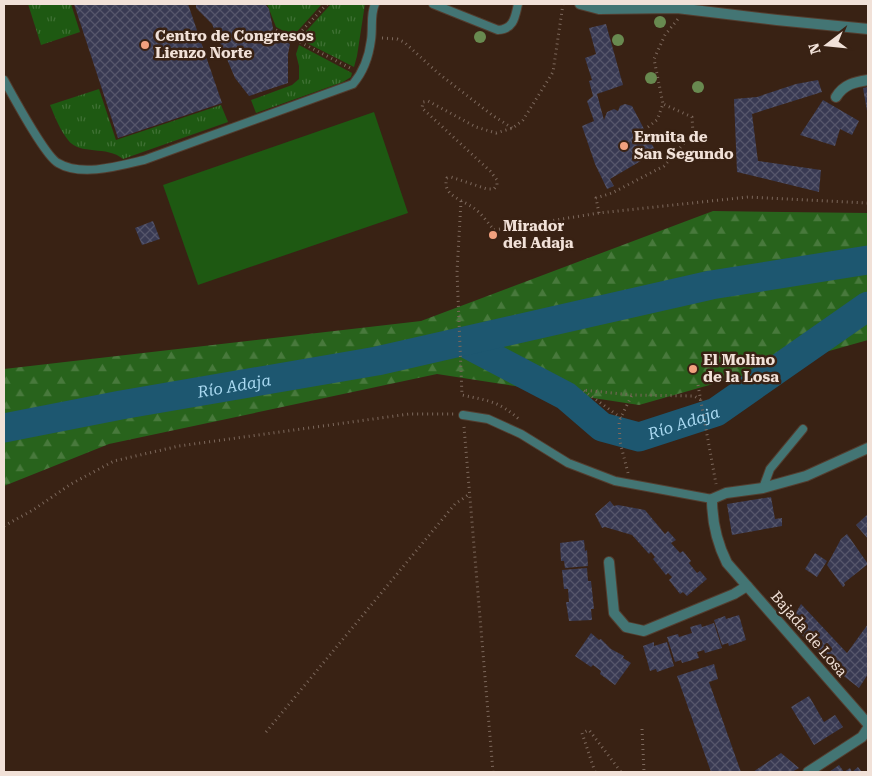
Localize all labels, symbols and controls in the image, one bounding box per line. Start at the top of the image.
north arrow [802,20,852,70]
place label: Centro de Congresos Lienzo Norte [155,27,314,62]
marker: Centro de Congresos Lienzo Norte [139,39,151,51]
text: N [805,41,824,56]
place label: Ermita de San Segundo [634,128,734,163]
marker: Ermita de San Segundo [618,140,630,152]
place label: Mirador del Adaja [503,217,574,252]
marker: Mirador del Adaja [487,229,499,241]
place label: El Molino de la Losa [703,351,779,386]
marker: El Molino de la Losa [687,363,699,375]
water label: Río Adaja [195,370,273,402]
water label: Río Adaja [645,402,722,444]
street label: Bajada de Losa [767,588,851,680]

